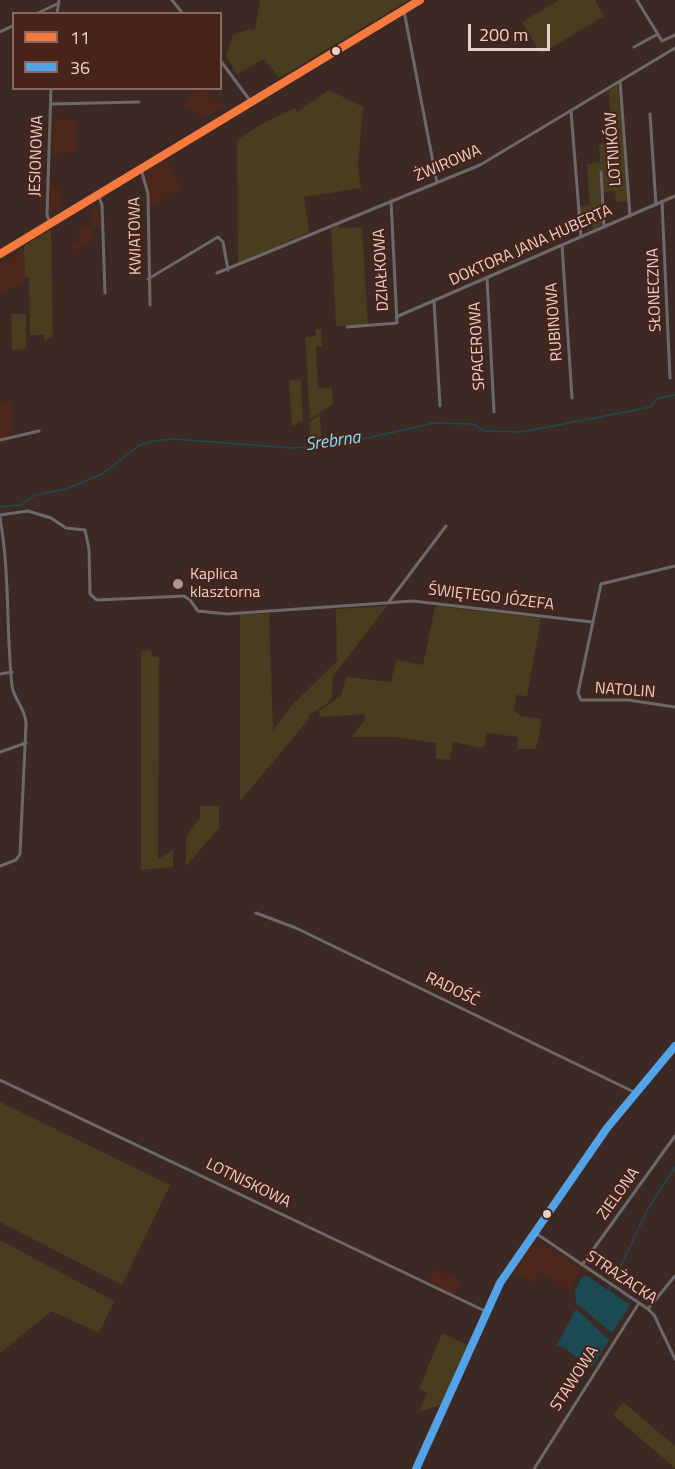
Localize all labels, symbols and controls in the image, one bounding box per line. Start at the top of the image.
legend [12,12,222,90]
scale bar [471,12,554,50]
text: 200 m [479,21,528,48]
text: 11 [70,24,90,51]
unlabelled marker [330,45,342,57]
text: 36 [70,54,90,81]
street label: LOTNIKÓW [602,111,626,187]
street label: JESIONOWA [26,115,48,197]
street label: ŻWIROWA [412,141,484,187]
street label: KWIATOWA [126,197,146,275]
street label: DOKTORA JANA HUBERTA [447,201,615,291]
street label: DZIAŁKOWA [370,228,394,312]
street label: SŁONECZNA [644,248,666,332]
street label: RUBINOWA [543,282,567,362]
street label: SPACEROWA [466,301,490,391]
water label: Srebrna [304,427,362,457]
place label: Kaplica klasztorna [190,565,260,603]
marker: Kaplica klasztorna [171,577,185,591]
street label: ŚWIĘTEGO JÓZEFA [427,581,555,615]
street label: NATOLIN [594,679,656,703]
street label: RADOŚĆ [422,969,482,1011]
street label: LOTNISKOWA [202,1155,294,1213]
street label: ZIELONA [594,1164,644,1224]
unlabelled marker [541,1208,553,1220]
street label: STRAŻACKA [582,1247,660,1309]
street label: STAWOWA [547,1343,603,1415]

